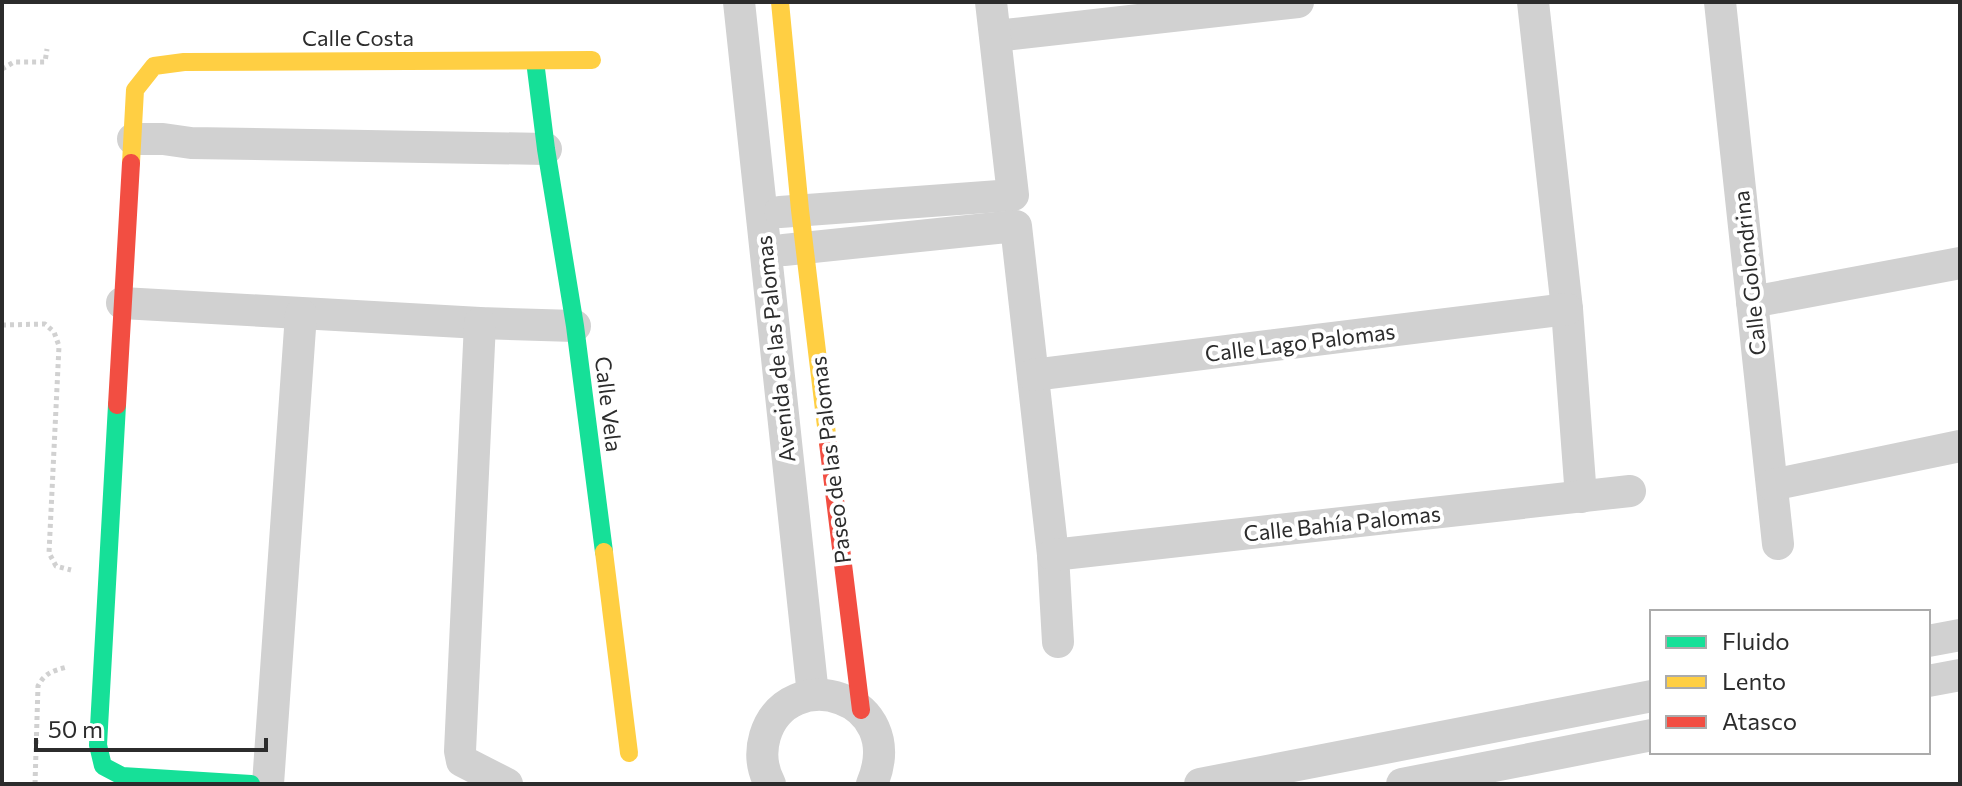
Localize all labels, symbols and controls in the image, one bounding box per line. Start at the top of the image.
street label: Calle Costa [302,24,414,51]
street label: Calle Golondrina [1727,189,1771,357]
street label: Avenida de las Palomas [750,234,800,464]
street label: Calle Lago Palomas [1203,317,1397,367]
street label: Calle Vela [590,355,628,453]
street label: Paseo de las Palomas [804,355,856,565]
street label: Calle Bahía Palomas [1242,499,1442,547]
legend [1650,610,1930,754]
text: Fluido [1722,626,1790,655]
text: Lento [1722,666,1786,695]
scale bar [36,702,266,752]
text: Atasco [1722,706,1797,735]
text: 50 m [48,714,103,743]

